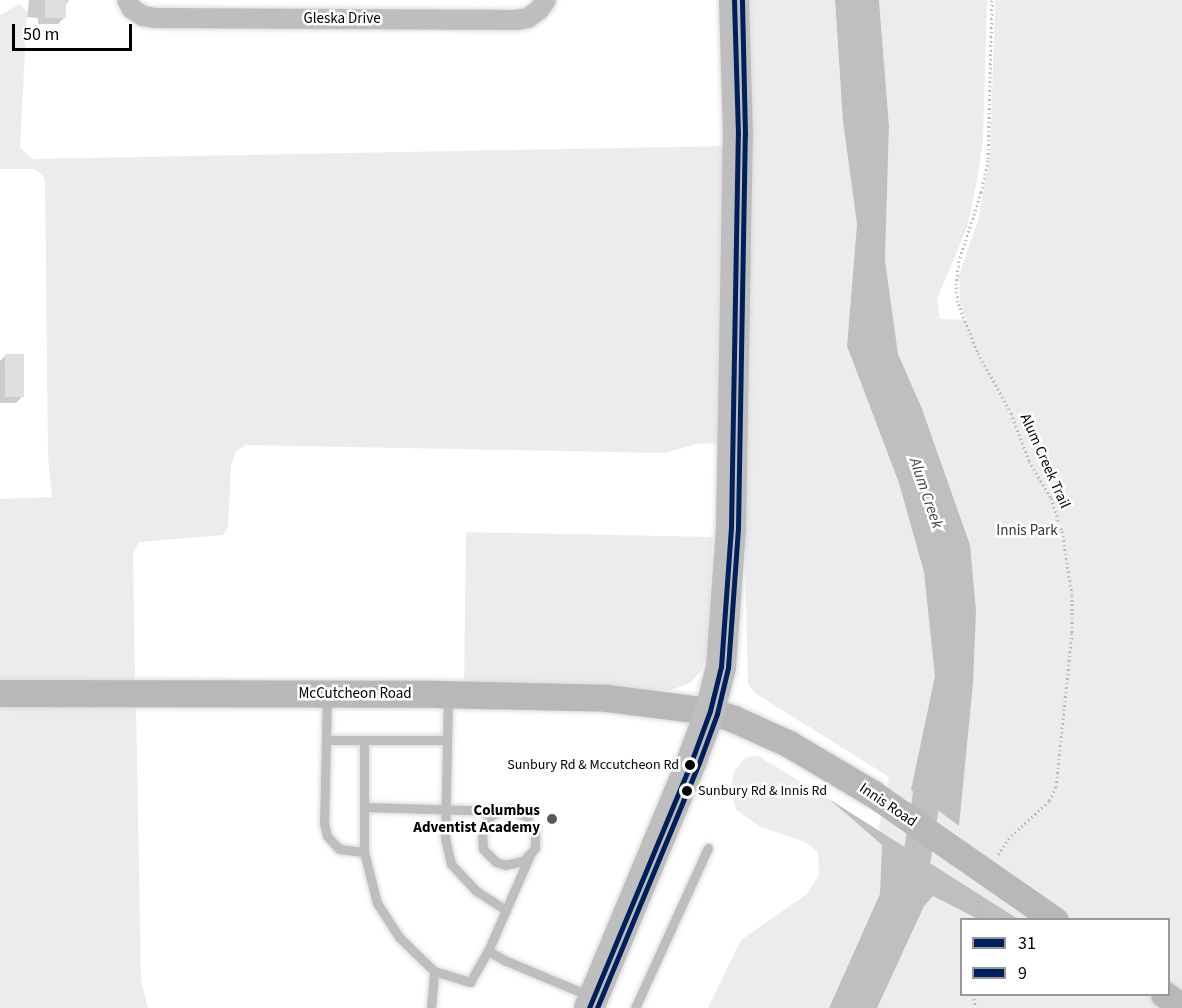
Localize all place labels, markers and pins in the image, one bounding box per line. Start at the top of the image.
place label: Sunbury Rd & Mccutcheon Rd [507,757,679,773]
marker: Sunbury Rd & Mccutcheon Rd [684,759,696,771]
place label: Sunbury Rd & Innis Rd [698,783,827,799]
marker: Sunbury Rd & Innis Rd [681,785,693,797]
place label: Columbus Adventist Academy [413,801,540,836]
marker: Columbus Adventist Academy [545,812,559,826]

